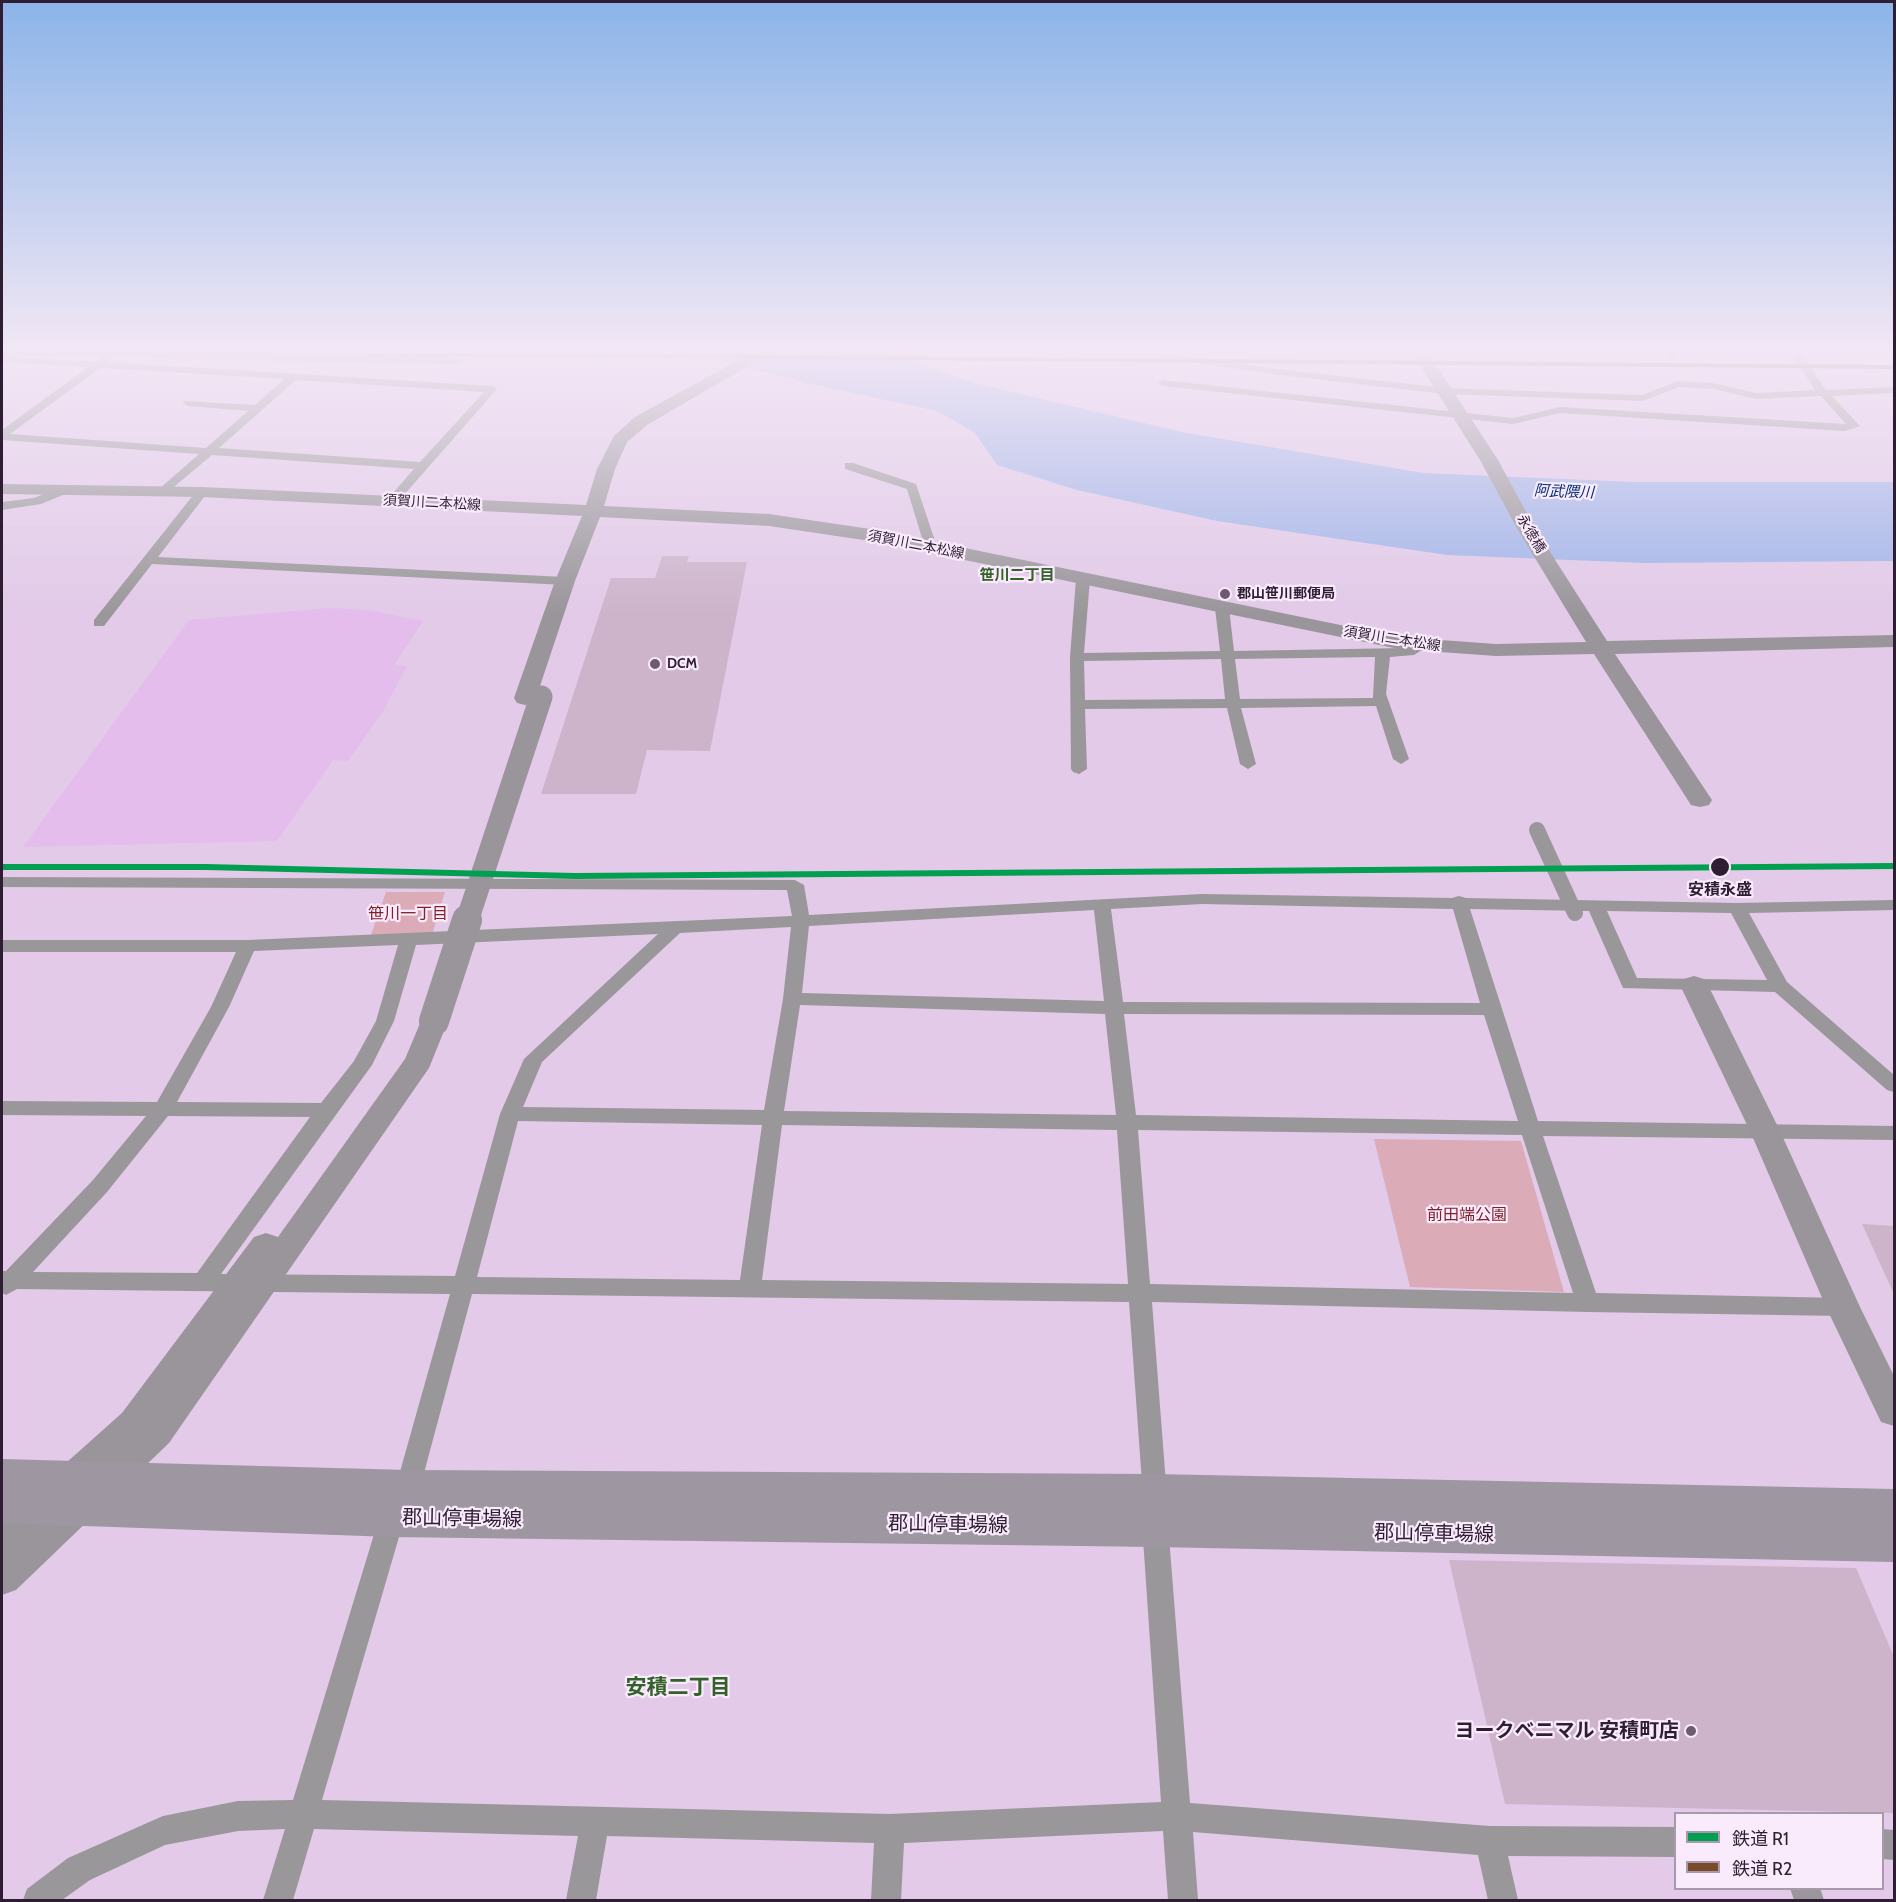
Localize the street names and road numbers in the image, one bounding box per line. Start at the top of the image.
street label: 須賀川二本松線 [383,492,481,514]
street label: 永徳橋 [1513,512,1549,556]
street label: 須賀川二本松線 [866,527,966,563]
street label: 須賀川二本松線 [1342,623,1442,655]
street label: 郡山停車場線 [402,1506,522,1532]
street label: 郡山停車場線 [888,1512,1008,1538]
street label: 郡山停車場線 [1374,1521,1494,1547]

